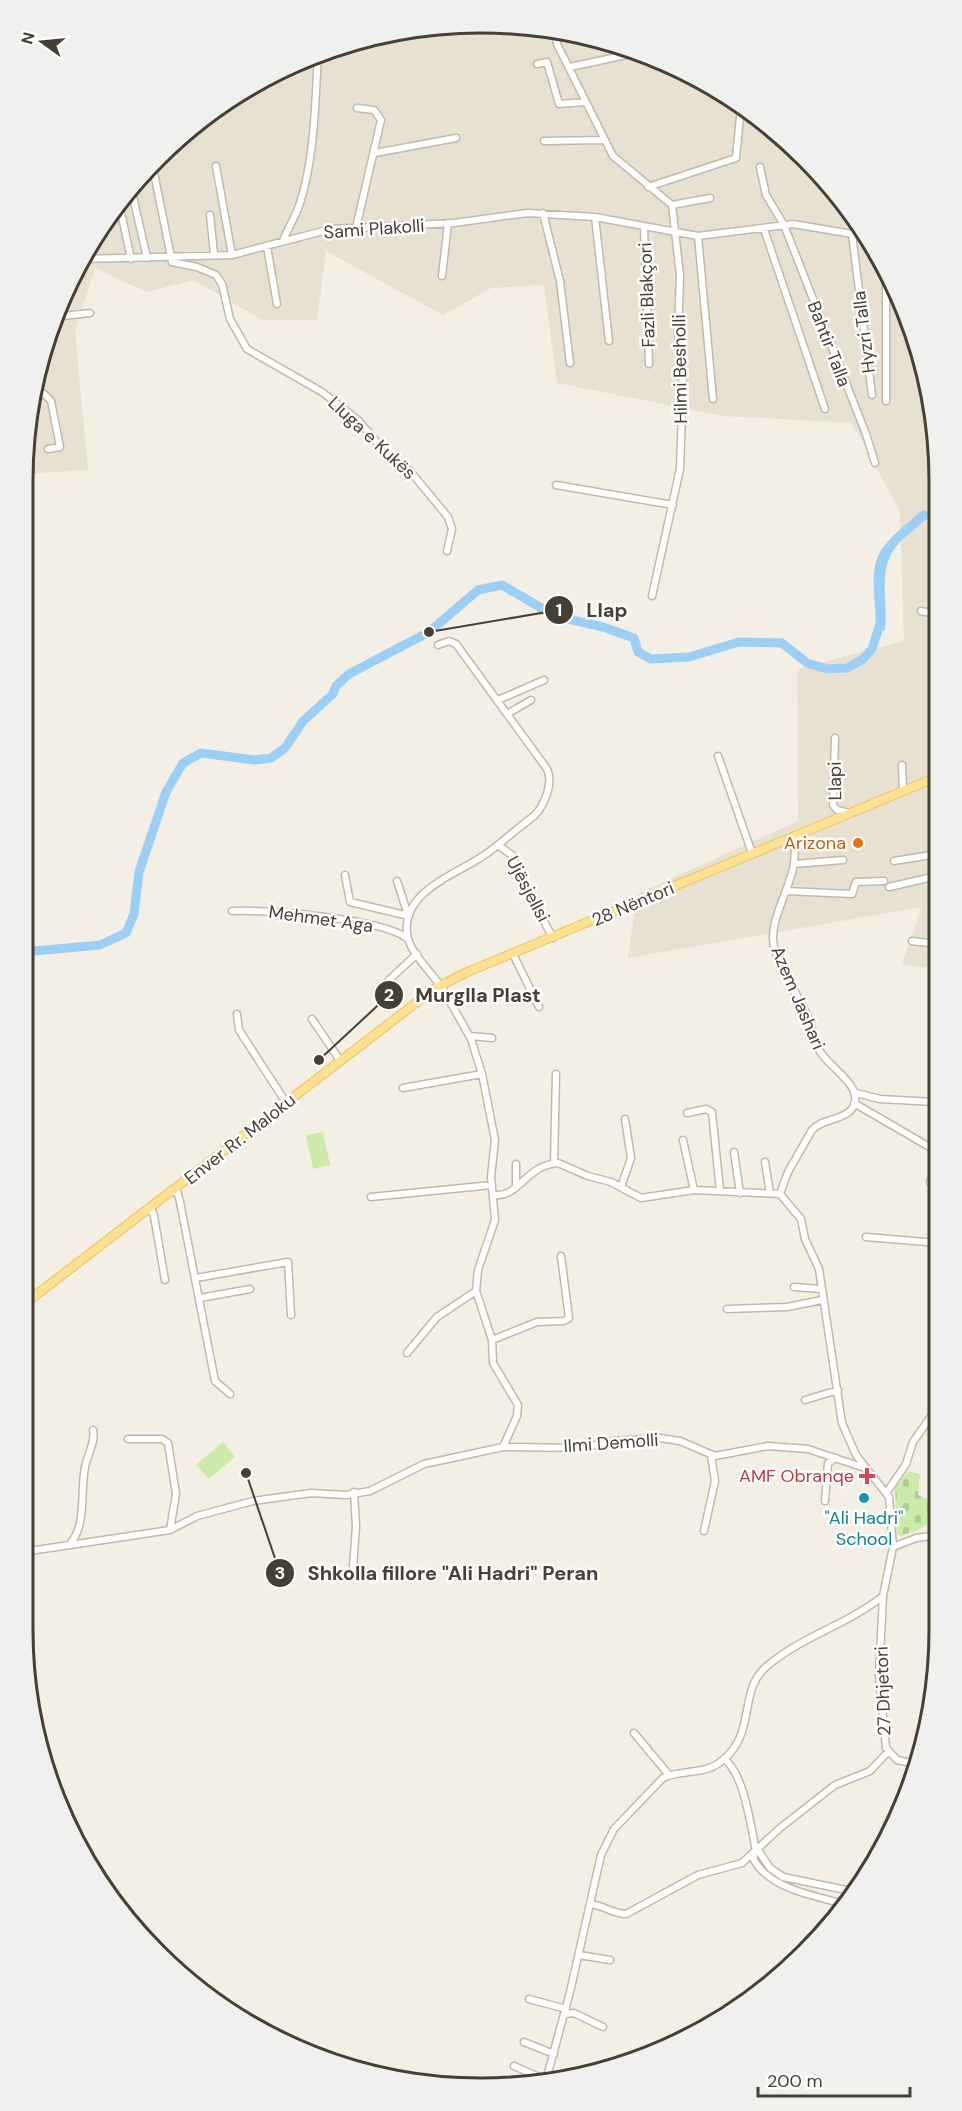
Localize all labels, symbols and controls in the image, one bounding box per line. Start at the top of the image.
north arrow [12,12,72,72]
text: N [16,30,40,47]
street label: Sami Plakolli [323,214,425,244]
street label: Fazli Blakçori [633,242,661,348]
street label: Hyzri Talla [847,290,881,374]
street label: Bahtir Talla [802,298,856,390]
street label: Hilmi Besholli [667,314,693,424]
street label: Lluga e Kukës [323,391,421,485]
callout: Llap [544,591,640,629]
text: Llap [586,597,628,623]
text: 1 [556,598,562,622]
street label: Llapi [823,761,847,801]
place label: Arizona [784,831,846,855]
marker: Arizona [851,836,865,850]
street label: Ujësjellsi [501,852,555,926]
street label: 28 Nëntori [588,876,678,932]
street label: Mehmet Aga [267,900,375,938]
street label: Azem Jashari [765,943,831,1053]
callout: Murglla Plast [374,976,553,1014]
text: Murglla Plast [415,982,541,1008]
text: 2 [384,983,394,1007]
street label: Enver Rr. Maloku [179,1088,301,1190]
street label: Ilmi Demolli [563,1428,659,1458]
place label: AMF Obranqe [739,1464,854,1488]
marker: AMF Obranqe [858,1467,876,1485]
marker: "Ali Hadri" School [857,1491,871,1505]
place label: "Ali Hadri" School [825,1506,903,1551]
callout: Shkolla fillore "Ali Hadri" Peran [265,1554,610,1592]
text: Shkolla fillore "Ali Hadri" Peran [308,1560,598,1586]
text: 3 [275,1561,285,1585]
street label: 27 Dhjetori [869,1646,897,1736]
scale bar [758,2060,910,2098]
text: 200 m [767,2069,823,2093]

